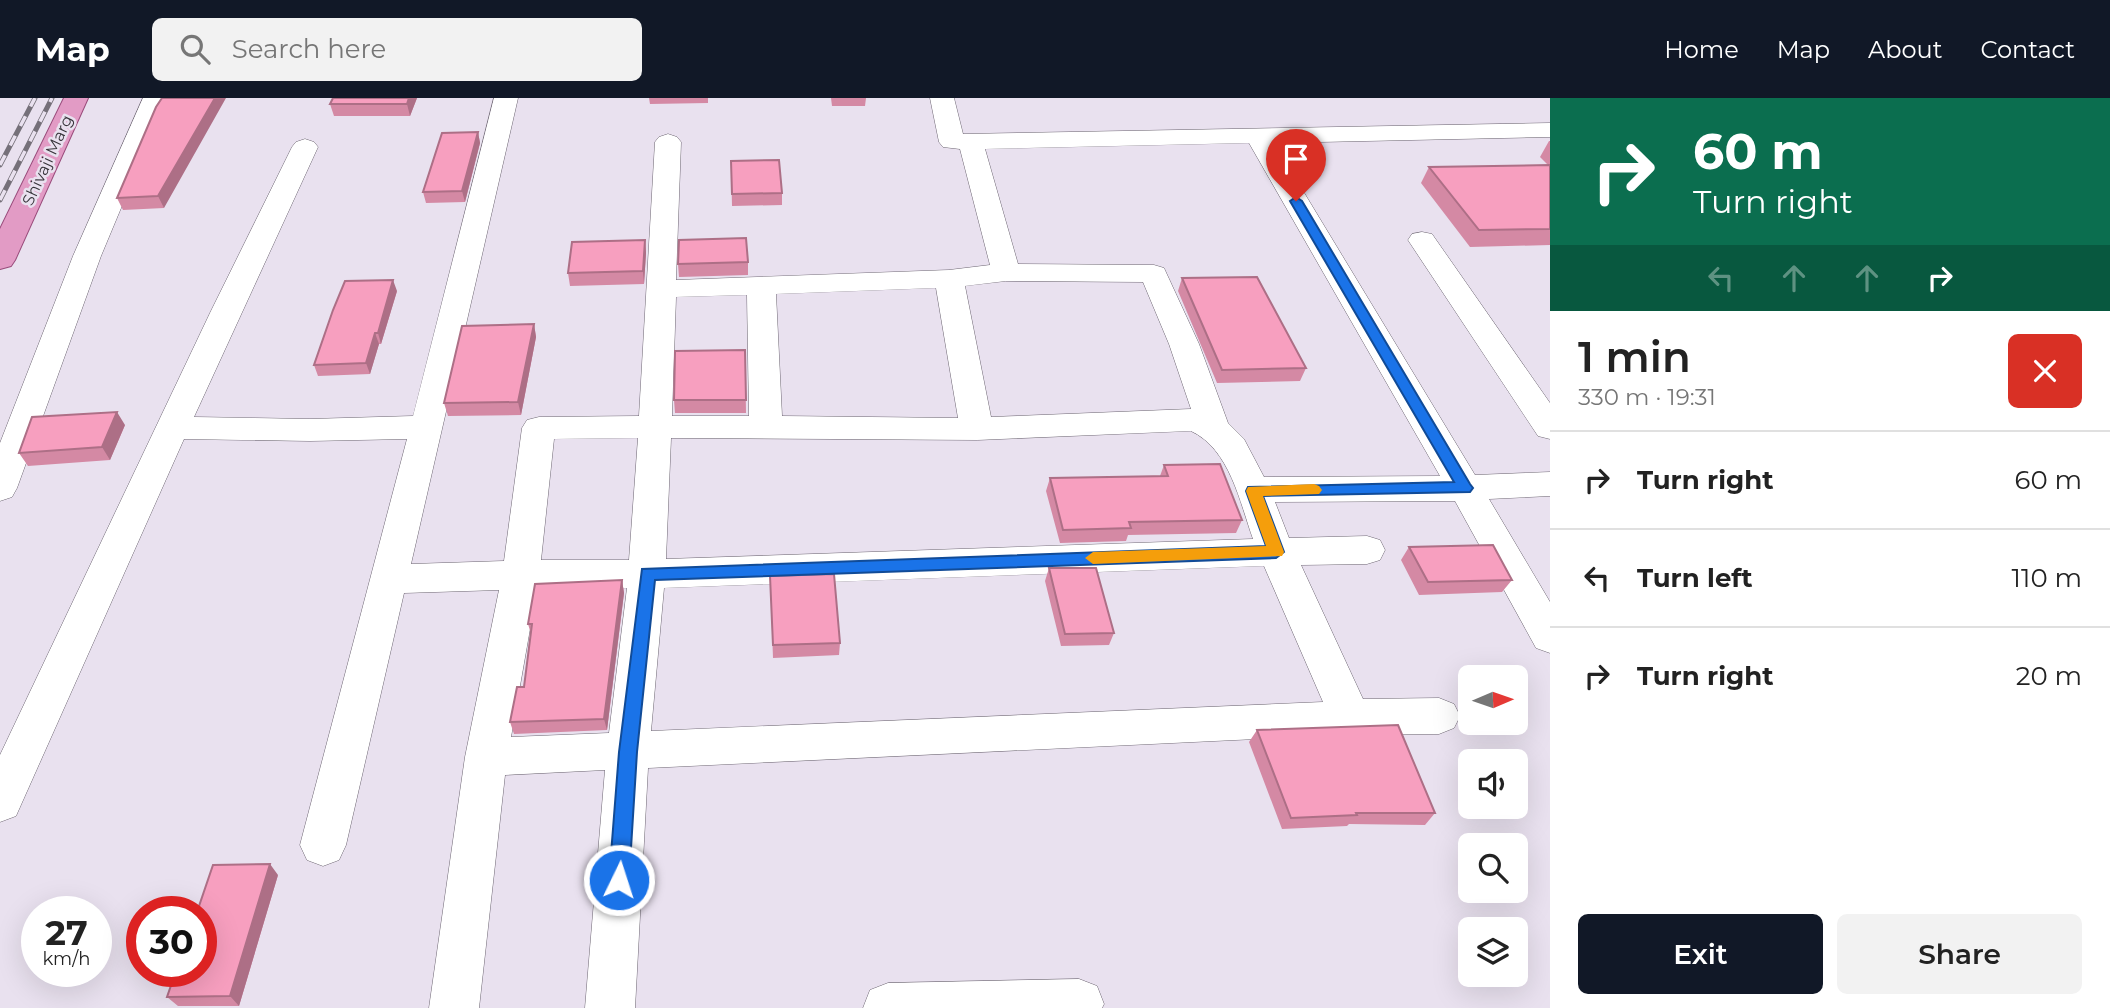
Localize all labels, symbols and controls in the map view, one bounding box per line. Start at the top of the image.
search box [152,18,642,81]
text: Map [35,29,110,69]
icon: search [176,30,214,68]
text: Search here [232,33,386,65]
text: Home [1664,35,1739,64]
text: Map [1777,35,1830,64]
text: About [1868,35,1942,64]
text: Contact [1980,35,2075,64]
street label: Shivaji Marg [18,112,77,208]
text: 60 m [1693,122,1823,181]
icon: right [1578,126,1669,217]
pin [1266,129,1326,201]
icon: arrive [1277,140,1315,178]
text: Turn right [1693,182,1853,221]
icon: left [1702,259,1740,297]
icon: ahead [1775,259,1813,297]
icon: ahead [1848,259,1886,297]
icon: right [1921,259,1959,297]
text: 1 min [1578,331,1691,383]
button: close [2008,334,2082,408]
text: 330 m · 19:31 [1578,383,1716,411]
icon: right [1578,461,1616,499]
text: Turn right [1637,464,1773,496]
text: 60 m [2015,464,2082,496]
icon: left [1578,559,1616,597]
text: Turn left [1637,562,1753,594]
text: 110 m [2012,562,2082,594]
icon: right [1578,657,1616,695]
text: Turn right [1637,660,1773,692]
text: 20 m [2016,660,2082,692]
north arrow [1458,665,1528,735]
map controls [1458,665,1528,987]
button: sound [1458,749,1528,819]
button: search [1458,833,1528,903]
position arrow [582,843,656,917]
speed limit sign: 30 [126,896,217,987]
text: 27 [45,911,88,954]
button: Exit [1578,914,1823,994]
button: Share [1837,914,2082,994]
button: layers [1458,917,1528,987]
text: km/h [42,948,91,970]

